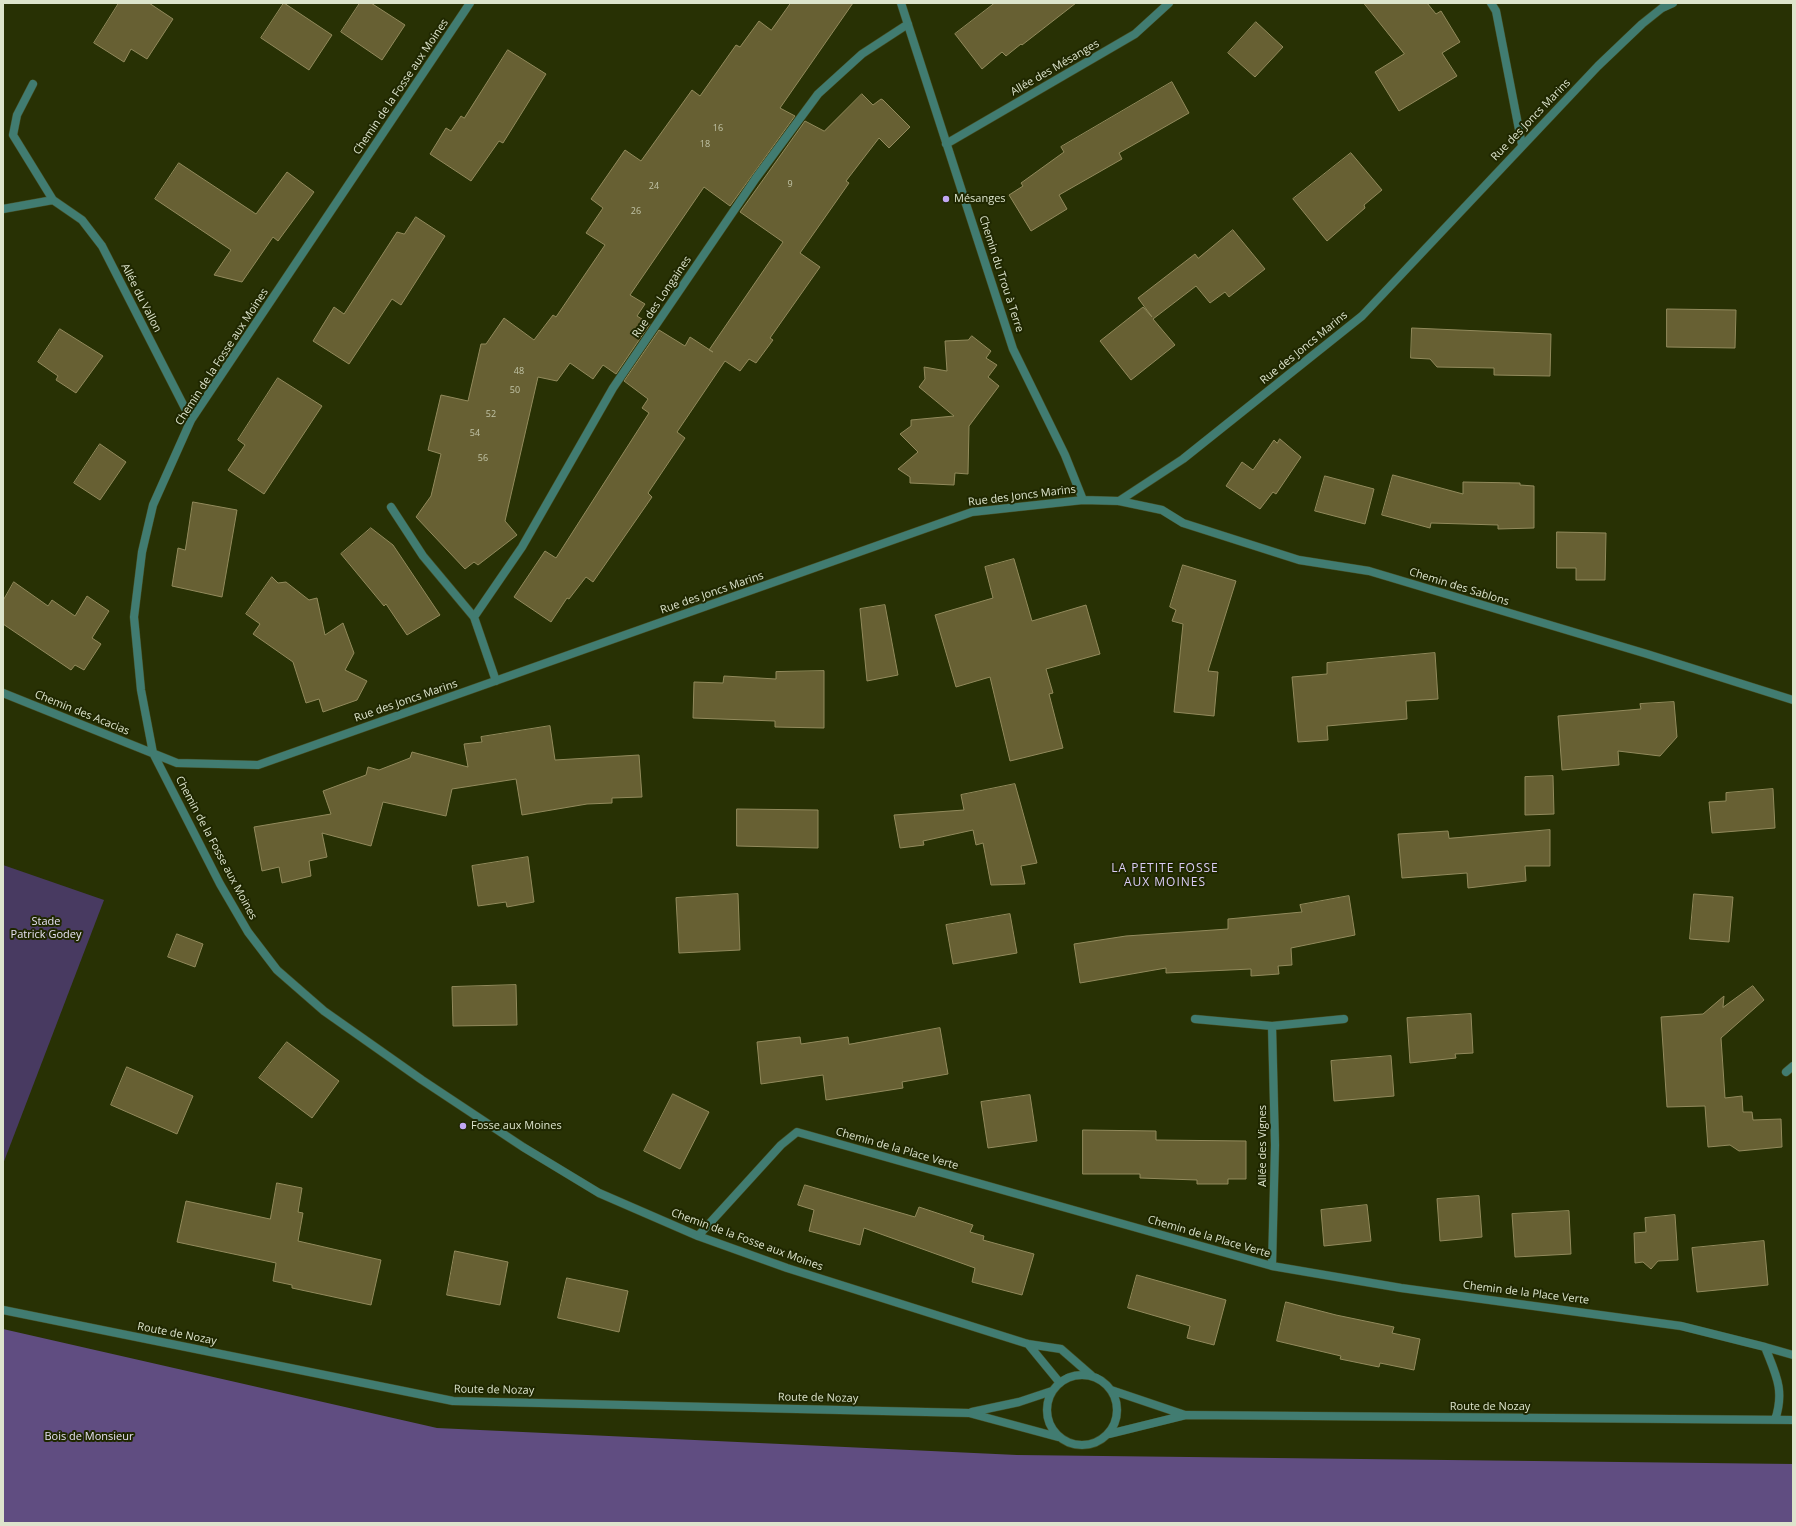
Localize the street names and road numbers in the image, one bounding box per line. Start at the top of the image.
street label: Chemin de la Fosse aux Moines [351,17,451,157]
street label: Allée des Mésanges [1008,37,1102,99]
street label: Rue des Joncs Marins [1489,76,1573,164]
street label: Chemin du Trou à Terre [976,214,1026,334]
street label: Rue des Longaines [630,254,694,340]
street label: Allée du Vallon [118,261,164,335]
street label: Chemin de la Fosse aux Moines [173,286,271,428]
street label: Rue des Joncs Marins [1258,309,1350,387]
street label: Rue des Joncs Marins [967,483,1077,509]
street label: Chemin des Sablons [1407,566,1511,608]
street label: Rue des Joncs Marins [659,569,765,617]
street label: Rue des Joncs Marins [353,677,459,725]
street label: Chemin des Acacias [33,688,131,738]
street label: Chemin de la Fosse aux Moines [172,774,260,922]
street label: Allée des Vignes [1256,1105,1270,1187]
street label: Chemin de la Place Verte [834,1125,960,1173]
street label: Chemin de la Fosse aux Moines [669,1206,825,1274]
street label: Chemin de la Place Verte [1146,1213,1272,1261]
street label: Chemin de la Place Verte [1462,1279,1590,1307]
street label: Route de Nozay [136,1320,218,1348]
street label: Route de Nozay [454,1383,534,1397]
street label: Route de Nozay [778,1391,858,1405]
street label: Route de Nozay [1450,1400,1530,1414]

